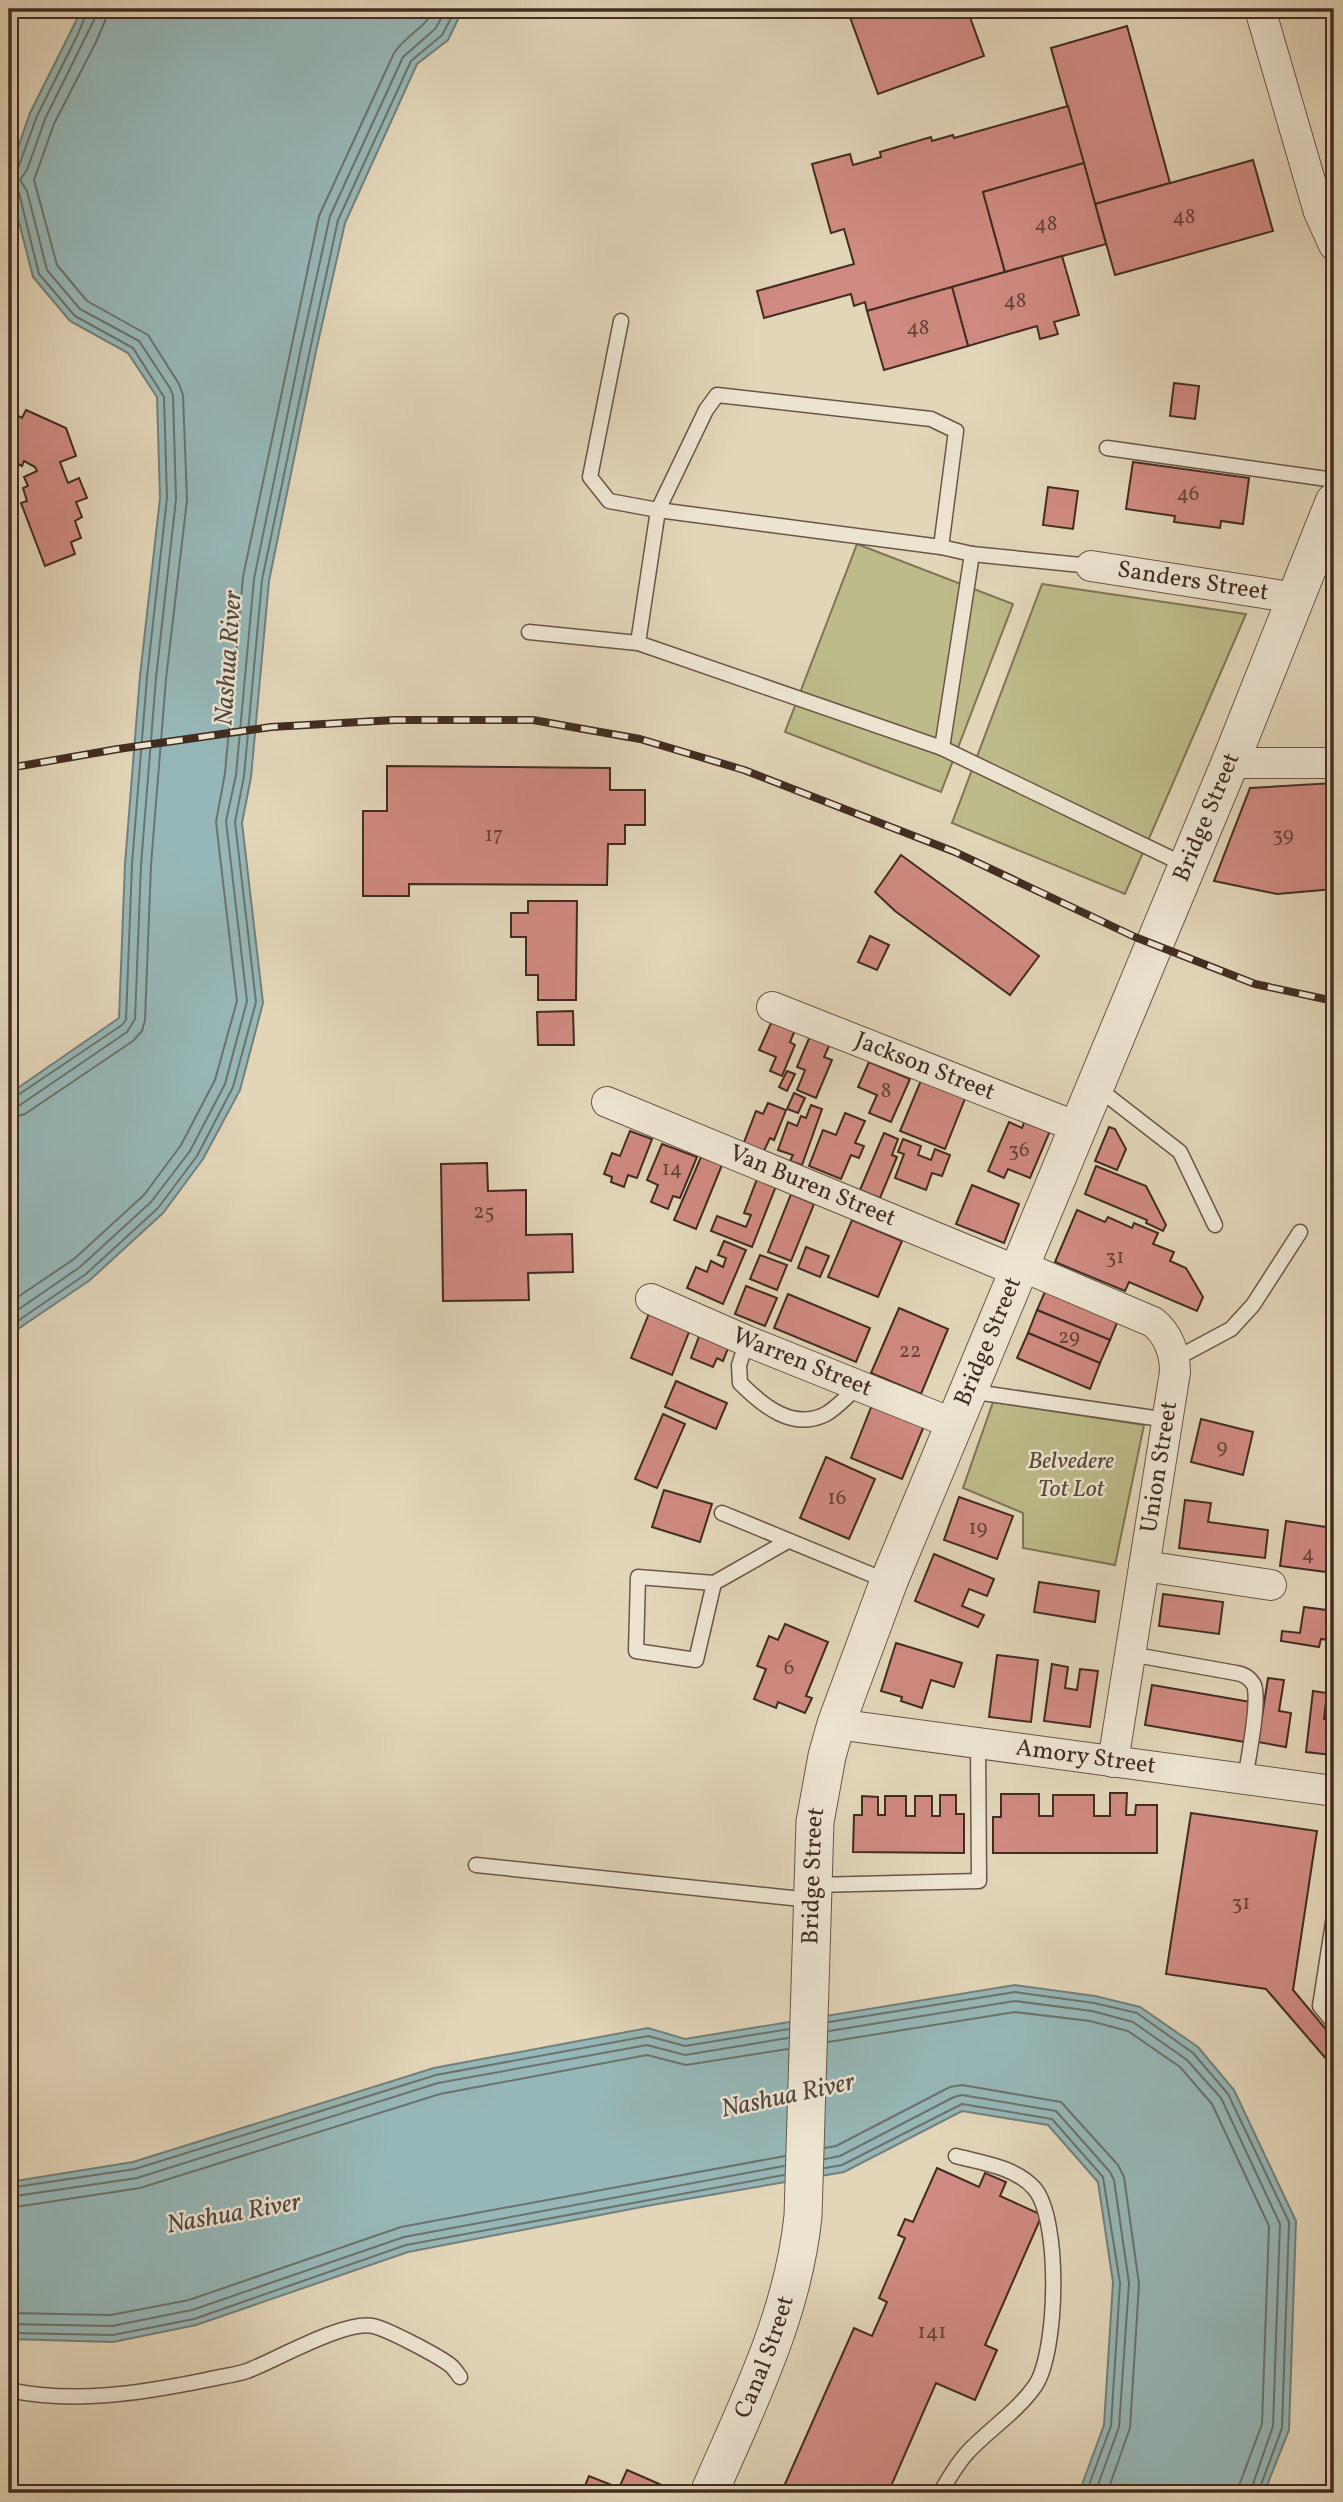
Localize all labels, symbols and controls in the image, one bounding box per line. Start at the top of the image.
house number: 48 [1173,203,1195,232]
house number: 48 [1035,210,1057,239]
house number: 48 [1004,287,1026,316]
house number: 48 [907,314,929,343]
house number: 46 [1177,480,1199,509]
street label: Sanders Street [1115,553,1271,610]
water label: Nashua River [206,589,252,727]
street label: Bridge Street [1165,748,1249,887]
house number: 17 [485,821,503,850]
house number: 39 [1272,821,1294,850]
street label: Jackson Street [849,1024,1000,1110]
house number: 8 [881,1077,891,1106]
house number: 36 [1008,1136,1030,1165]
street label: Van Buren Street [724,1137,901,1236]
house number: 14 [662,1155,682,1184]
house number: 25 [473,1198,495,1227]
house number: 31 [1106,1243,1124,1272]
street label: Bridge Street [947,1272,1031,1412]
street label: Warren Street [727,1320,877,1406]
house number: 29 [1058,1323,1080,1352]
house number: 22 [899,1337,921,1366]
street label: Union Street [1133,1399,1187,1535]
house number: 9 [1217,1433,1228,1462]
park label: Belvedere Tot Lot [1028,1445,1114,1507]
house number: 16 [828,1484,846,1513]
house number: 19 [968,1514,988,1543]
house number: 4 [1302,1540,1314,1569]
house number: 6 [784,1654,794,1683]
street label: Amory Street [1014,1731,1158,1784]
street label: Bridge Street [794,1805,834,1945]
house number: 31 [1232,1889,1250,1918]
water label: Nashua River [718,2064,858,2128]
water label: Nashua River [164,2184,304,2244]
street label: Canal Street [727,2292,804,2424]
house number: 141 [918,2318,946,2347]

